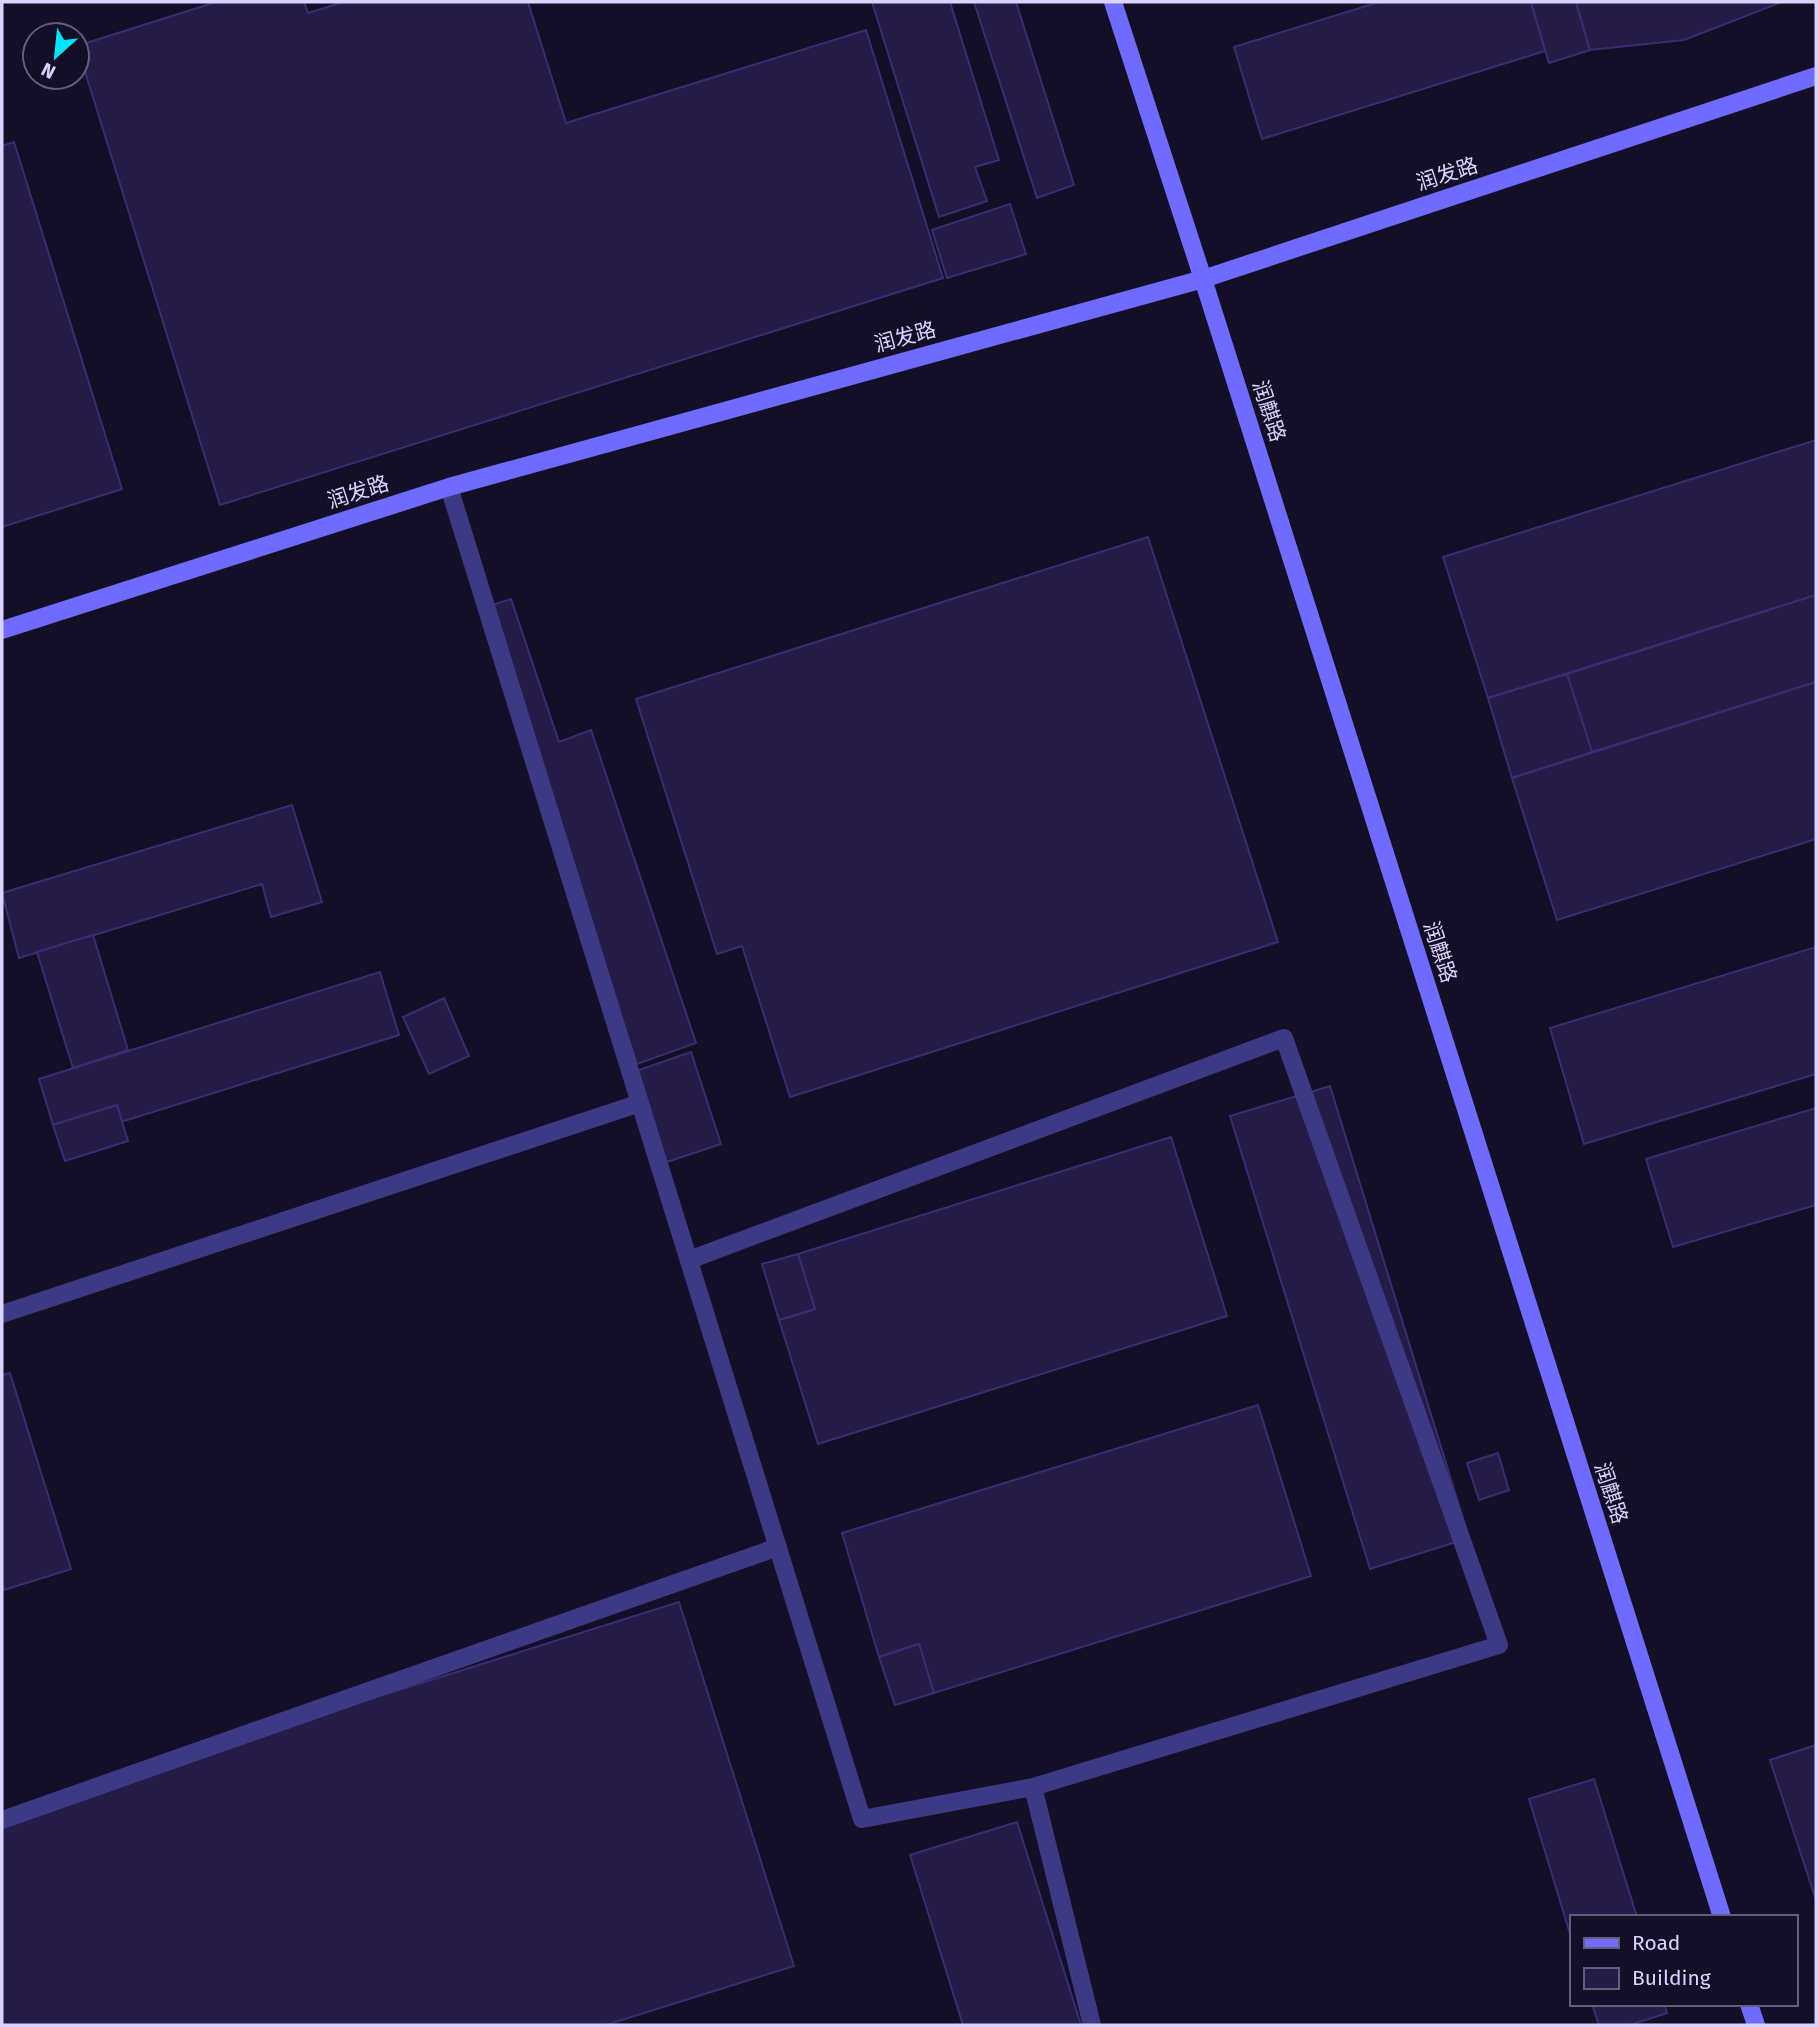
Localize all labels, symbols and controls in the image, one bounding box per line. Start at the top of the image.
north arrow [21,21,91,91]
text: N [38,58,59,84]
street label: 润发路 [1413,152,1481,196]
street label: 润发路 [871,316,939,358]
street label: 润麒路 [1247,377,1291,445]
street label: 润发路 [324,470,392,514]
street label: 润麒路 [1418,918,1462,986]
street label: 润麒路 [1589,1459,1633,1527]
legend [1570,1915,1797,2006]
text: Road [1632,1930,1680,1956]
text: Building [1632,1965,1711,1991]

